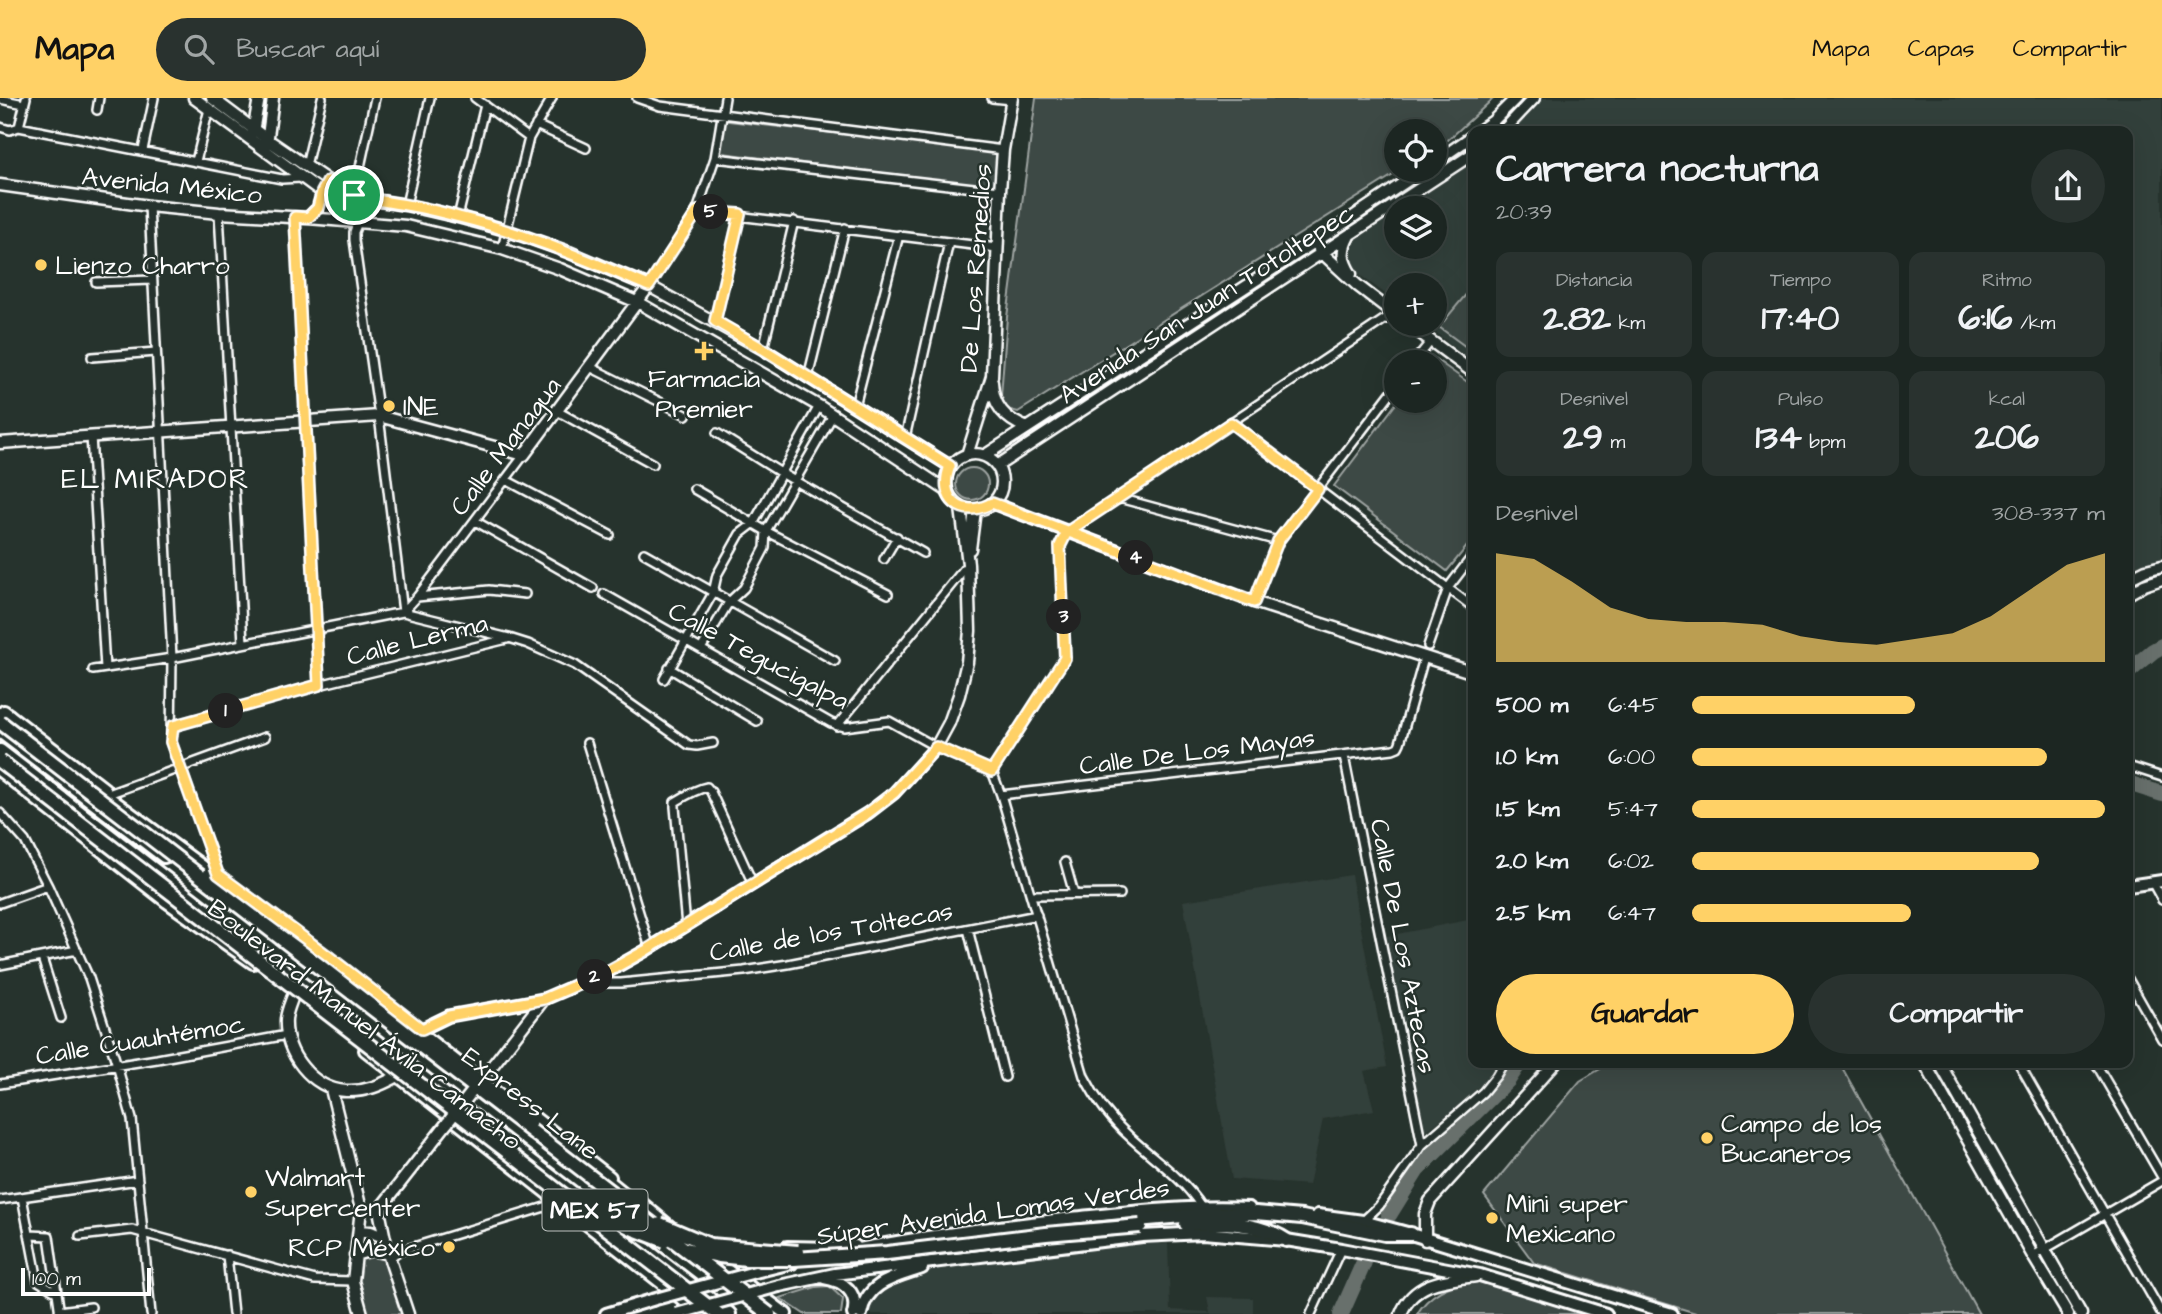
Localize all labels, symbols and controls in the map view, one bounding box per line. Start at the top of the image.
search box [156,18,646,81]
text: Mapa [35,26,114,72]
icon: search [180,30,218,68]
text: Buscar aquí [236,31,379,67]
text: Mapa [1812,32,1870,66]
text: Capas [1908,32,1974,66]
text: Compartir [2012,32,2127,66]
map controls [1384,119,1447,413]
button: locate [1384,119,1447,182]
text: Carrera nocturna [1496,144,1819,196]
button: share [2031,149,2105,223]
street label: Avenida México [80,159,264,213]
street label: De Los Remedios [951,162,1001,374]
pin [324,165,384,225]
icon: arrive [335,176,373,214]
pin: 5 [694,194,728,230]
street label: Avenida San Juan Totoltepec [1052,195,1361,413]
button: layers [1384,196,1447,259]
text: 20:39 [1496,196,1552,228]
text: 5 [704,198,717,225]
place label: Lienzo Charro [55,248,230,284]
marker: Lienzo Charro [33,257,49,273]
text: Distancia [1556,267,1632,294]
text: Tiempo [1770,267,1831,294]
text: Ritmo [1982,267,2032,294]
button: + [1384,273,1447,336]
text: 2.82 [1543,294,1611,343]
text: 17:40 [1762,294,1839,343]
text: 6:16 [1958,294,2013,343]
text: km [1611,310,1645,337]
text: /km [2013,310,2055,337]
marker: Farmacia Premier [696,343,712,359]
button: − [1384,350,1447,413]
place label: Farmacia Premier [648,361,760,427]
street label: Calle Managua [442,370,571,525]
text: Desnivel [1560,386,1628,413]
text: Pulso [1778,386,1823,413]
text: kcal [1989,386,2025,413]
place label: INE [403,389,439,425]
marker: INE [381,398,397,414]
text: 29 [1563,413,1603,462]
text: 134 [1756,413,1802,462]
text: 206 [1975,413,2039,462]
text: m [1603,429,1625,456]
text: bpm [1802,429,1845,456]
district label: EL MIRADOR [61,460,251,499]
text: Desnivel [1496,497,1578,529]
text: 308–337 m [1992,497,2105,529]
pin: 4 [1118,540,1154,575]
text: 4 [1129,544,1142,571]
street label: Calle Tegucigalpa [661,593,855,720]
pin: 3 [1046,600,1082,634]
text: 3 [1059,603,1068,630]
street label: Calle Lerma [343,605,492,675]
text: 500 m [1496,689,1568,721]
text: 6:45 [1608,689,1658,721]
pin: 1 [208,694,244,728]
text: 1 [224,697,227,724]
street label: Calle De Los Mayas [1077,720,1317,786]
text: 1.0 km [1496,741,1558,773]
text: 6:00 [1608,741,1655,773]
text: 1.5 km [1496,793,1560,825]
text: 5:47 [1608,793,1658,825]
street label: Calle De Los Aztecas [1361,816,1445,1077]
text: 2.0 km [1496,845,1568,877]
text: 6:02 [1608,845,1654,877]
street label: Boulevard Manuel Ávila Camacho [200,891,529,1159]
street label: Calle de los Toltecas [707,893,956,971]
text: 2.5 km [1496,897,1570,929]
text: 6:47 [1608,897,1656,929]
pin: 2 [578,960,612,994]
text: 2 [589,963,600,990]
button: Guardar [1496,974,1794,1054]
button: Compartir [1808,974,2105,1054]
street label: Calle Cuauhtémoc [33,1006,247,1074]
street label: Express Lane [454,1039,607,1169]
place label: Campo de los Bucaneros [1721,1106,1882,1172]
marker: Campo de los Bucaneros [1699,1130,1715,1146]
place label: Walmart Supercenter [265,1160,420,1226]
street label: Súper Avenida Lomas Verdes [814,1169,1172,1255]
marker: Walmart Supercenter [243,1184,259,1200]
place label: Mini super Mexicano [1506,1186,1628,1252]
road number: MEX 57 [542,1190,648,1230]
marker: Mini super Mexicano [1484,1210,1500,1226]
place label: RCP México [288,1230,435,1266]
marker: RCP México [441,1239,457,1255]
scale bar [21,1265,150,1297]
text: 100 m [32,1266,81,1293]

